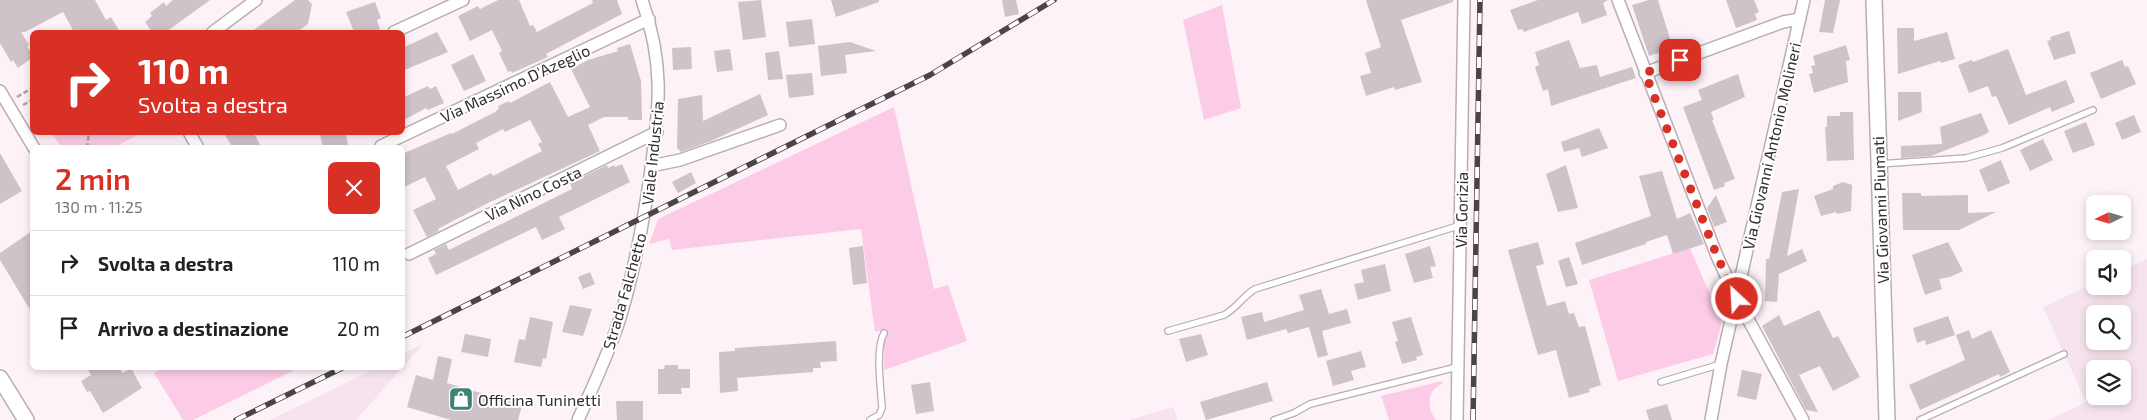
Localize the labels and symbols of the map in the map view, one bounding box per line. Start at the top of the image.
pin [1659,39,1701,81]
street label: Via Massimo D'Azeglio [437,40,593,126]
street label: Via Giovanni Antonio Molineri [1738,40,1804,252]
street label: Viale Industria [637,100,667,206]
street label: Via Giovanni Piumati [1868,136,1892,284]
street label: Via Nino Costa [482,162,584,224]
street label: Via Gorizia [1451,172,1471,248]
north arrow [2086,195,2131,240]
street label: Strada Falchetto [598,230,650,352]
position arrow [1710,272,1762,324]
shop icon: Officina Tuninetti [448,386,474,412]
place label: Officina Tuninetti [478,390,601,409]

